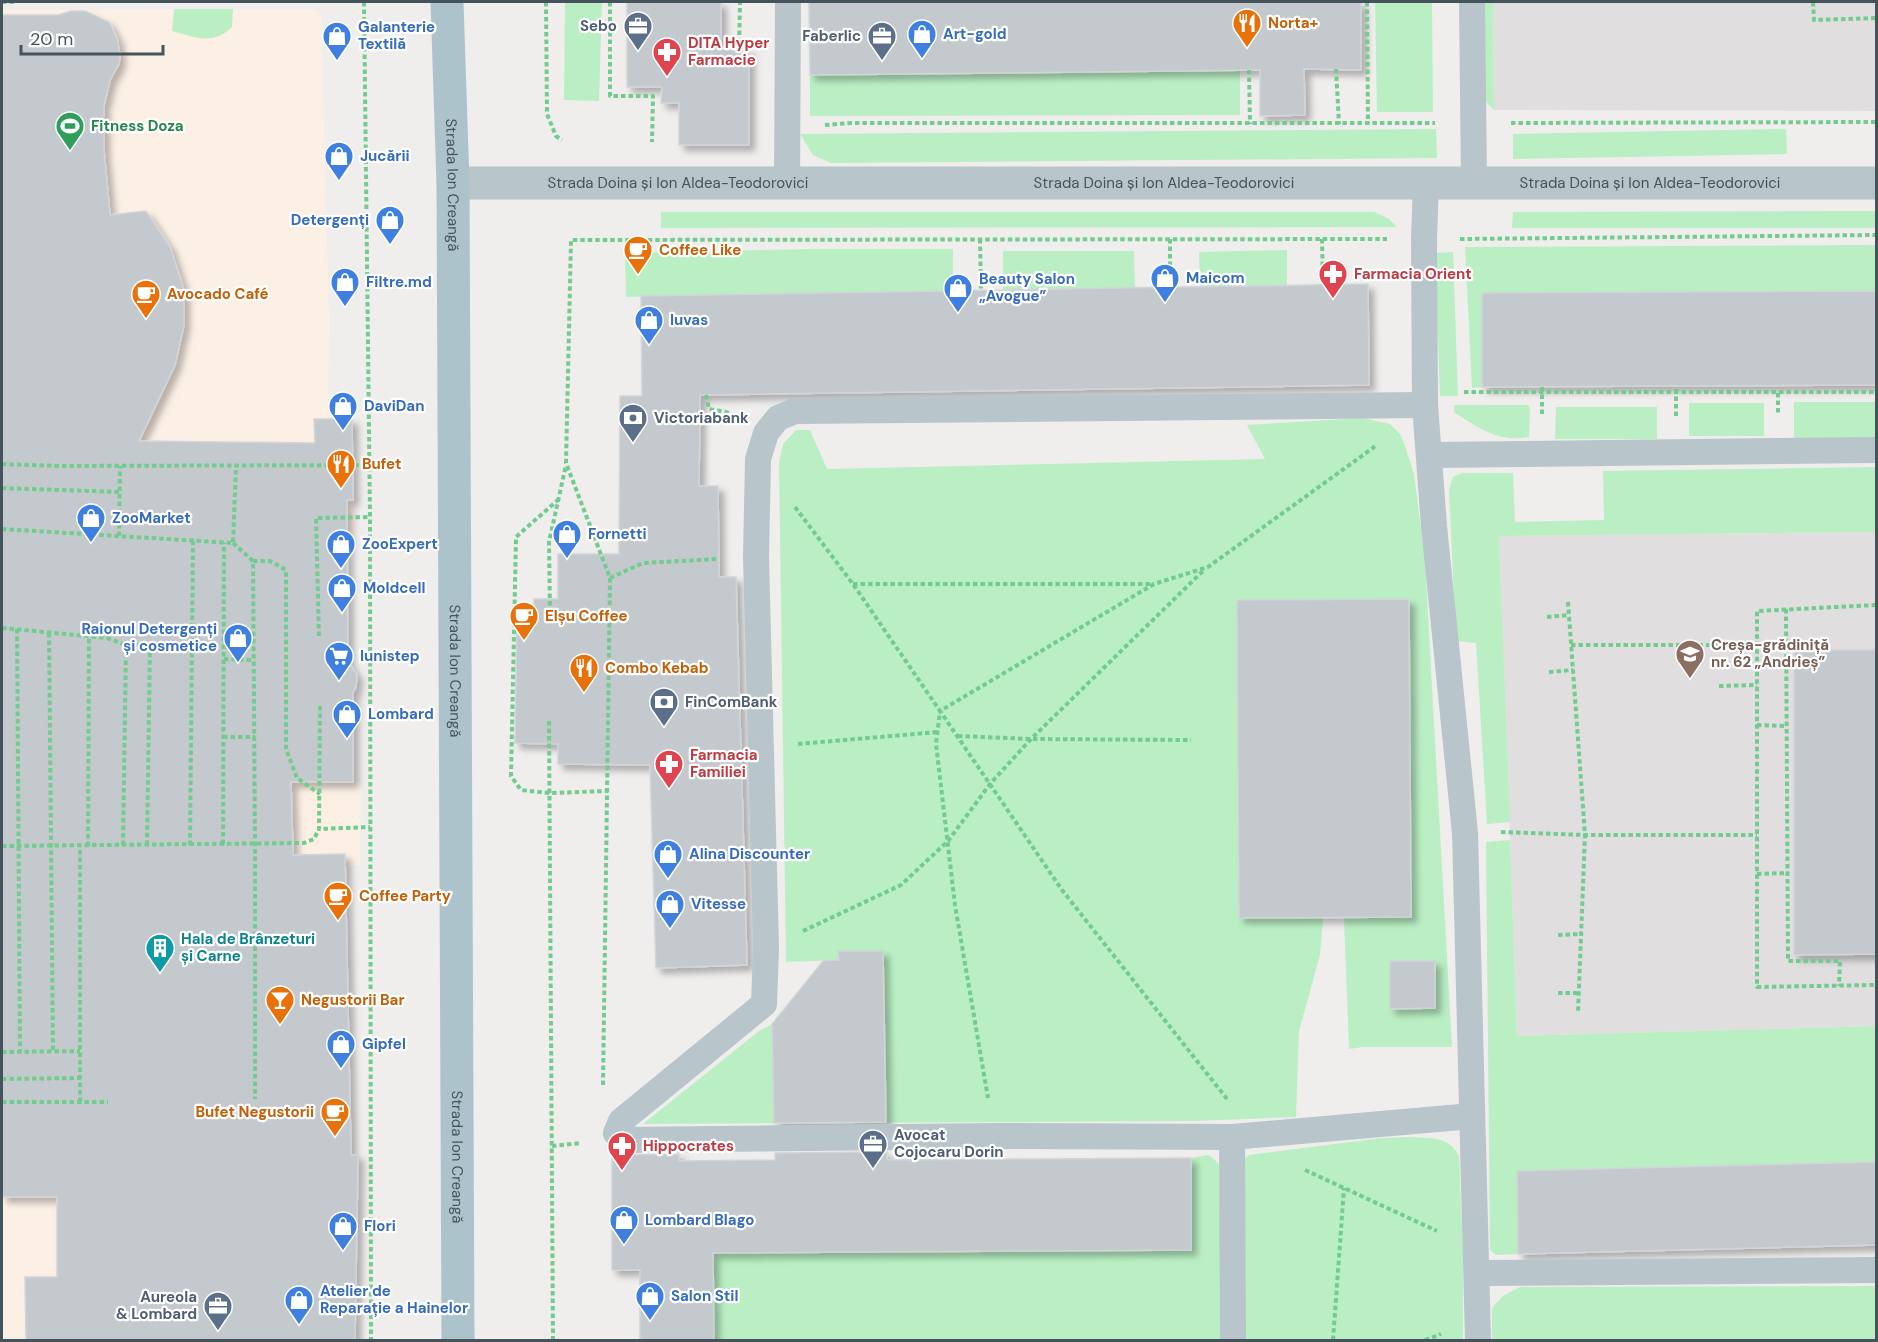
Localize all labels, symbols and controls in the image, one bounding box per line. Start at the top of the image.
restaurant icon: Norta+ [1231,7,1263,49]
office icon: Sebo [622,10,654,52]
place label: Norta+ [1268,13,1318,33]
place label: Sebo [580,16,617,36]
place label: Galanterie Textilă [358,17,435,54]
scale bar [21,18,164,56]
shop icon: Art-gold [906,18,938,60]
shop icon: Galanterie Textilă [321,20,353,62]
office icon: Faberlic [866,20,898,62]
place label: Art-gold [943,24,1007,44]
place label: Faberlic [802,26,861,46]
text: 20 m [30,27,73,51]
place label: DITA Hyper Farmacie [688,33,769,70]
pharmacy icon: DITA Hyper Farmacie [651,36,683,78]
sports icon: Fitness Doza [54,110,86,152]
place label: Fitness Doza [91,116,184,136]
street label: Strada Ion Creangă [441,118,463,251]
shop icon: Jucării [323,140,355,182]
place label: Jucării [360,146,410,166]
street label: Strada Doina și Ion Aldea-Teodorovici [548,173,808,193]
street label: Strada Doina și Ion Aldea-Teodorovici [1034,173,1294,193]
street label: Strada Doina și Ion Aldea-Teodorovici [1520,173,1780,193]
shop icon: Detergenți [374,204,406,246]
place label: Detergenți [291,210,369,230]
cafe icon: Coffee Like [622,234,654,276]
place label: Coffee Like [659,240,741,260]
pharmacy icon: Farmacia Orient [1317,258,1349,300]
shop icon: Maicom [1149,262,1181,304]
place label: Farmacia Orient [1354,264,1472,284]
shop icon: Filtre.md [329,266,361,308]
place label: Maicom [1186,268,1245,288]
place label: Beauty Salon „Avogue” [979,269,1075,306]
place label: Filtre.md [366,272,432,292]
shop icon: Beauty Salon „Avogue” [942,272,974,314]
cafe icon: Avocado Café [130,278,162,320]
place label: Avocado Café [167,284,269,304]
shop icon: Iuvas [633,304,665,346]
place label: Iuvas [670,310,708,330]
shop icon: DaviDan [327,390,359,432]
place label: DaviDan [364,396,424,416]
bank icon: Victoriabank [617,402,649,444]
place label: Victoriabank [654,408,749,428]
restaurant icon: Bufet [325,448,357,490]
place label: Bufet [362,454,402,474]
shop icon: ZooMarket [75,502,107,544]
place label: ZooMarket [112,508,191,528]
shop icon: Fornetti [551,518,583,560]
place label: Fornetti [588,524,647,544]
shop icon: ZooExpert [325,528,357,570]
place label: ZooExpert [362,534,438,554]
shop icon: Moldcell [326,572,358,614]
place label: Moldcell [363,578,425,598]
cafe icon: Elșu Coffee [508,600,540,642]
street label: Strada Ion Creangă [445,604,465,737]
place label: Elșu Coffee [545,606,628,626]
place label: Raionul Detergenți și cosmetice [81,619,217,656]
shop icon: Raionul Detergenți și cosmetice [222,622,254,664]
place label: Creșa-grădiniță nr. 62 „Andrieș” [1711,635,1829,672]
school or university icon: Creșa-grădiniță nr. 62 „Andrieș” [1674,638,1706,680]
supermarket icon: Iunistep [323,640,355,682]
place label: Iunistep [360,646,420,666]
restaurant icon: Combo Kebab [568,652,600,694]
place label: Combo Kebab [605,658,709,678]
bank icon: FinComBank [648,686,680,728]
place label: FinComBank [685,692,778,712]
shop icon: Lombard [331,698,363,740]
place label: Lombard [368,704,434,724]
place label: Farmacia Familiei [690,745,758,782]
pharmacy icon: Farmacia Familiei [653,748,685,790]
shop icon: Alina Discounter [652,838,684,880]
place label: Alina Discounter [689,844,810,864]
cafe icon: Coffee Party [322,880,354,922]
place label: Coffee Party [359,886,451,906]
shop icon: Vitesse [654,888,686,930]
place label: Vitesse [691,894,746,914]
place label: Hala de Brânzeturi și Carne [181,929,315,966]
building icon: Hala de Brânzeturi și Carne [144,932,176,974]
bar icon: Negustorii Bar [264,984,296,1026]
place label: Negustorii Bar [301,990,405,1010]
shop icon: Gipfel [325,1028,357,1070]
place label: Gipfel [362,1034,406,1054]
street label: Strada Ion Creangă [447,1090,467,1223]
cafe icon: Bufet Negustorii [319,1096,351,1138]
place label: Bufet Negustorii [195,1102,314,1122]
place label: Avocat Cojocaru Dorin [894,1125,1004,1162]
office icon: Avocat Cojocaru Dorin [857,1128,889,1170]
pharmacy icon: Hippocrates [606,1130,638,1172]
place label: Hippocrates [643,1136,734,1156]
shop icon: Lombard Blago [608,1204,640,1246]
shop icon: Flori [327,1210,359,1252]
place label: Lombard Blago [645,1210,754,1230]
place label: Flori [364,1216,396,1236]
shop icon: Salon Stil [634,1280,666,1322]
place label: Atelier de Reparație a Hainelor [320,1281,468,1318]
shop icon: Atelier de Reparație a Hainelor [283,1284,315,1326]
place label: Salon Stil [671,1286,738,1306]
place label: Aureola & Lombard [116,1287,197,1324]
office icon: Aureola & Lombard [202,1290,234,1332]

